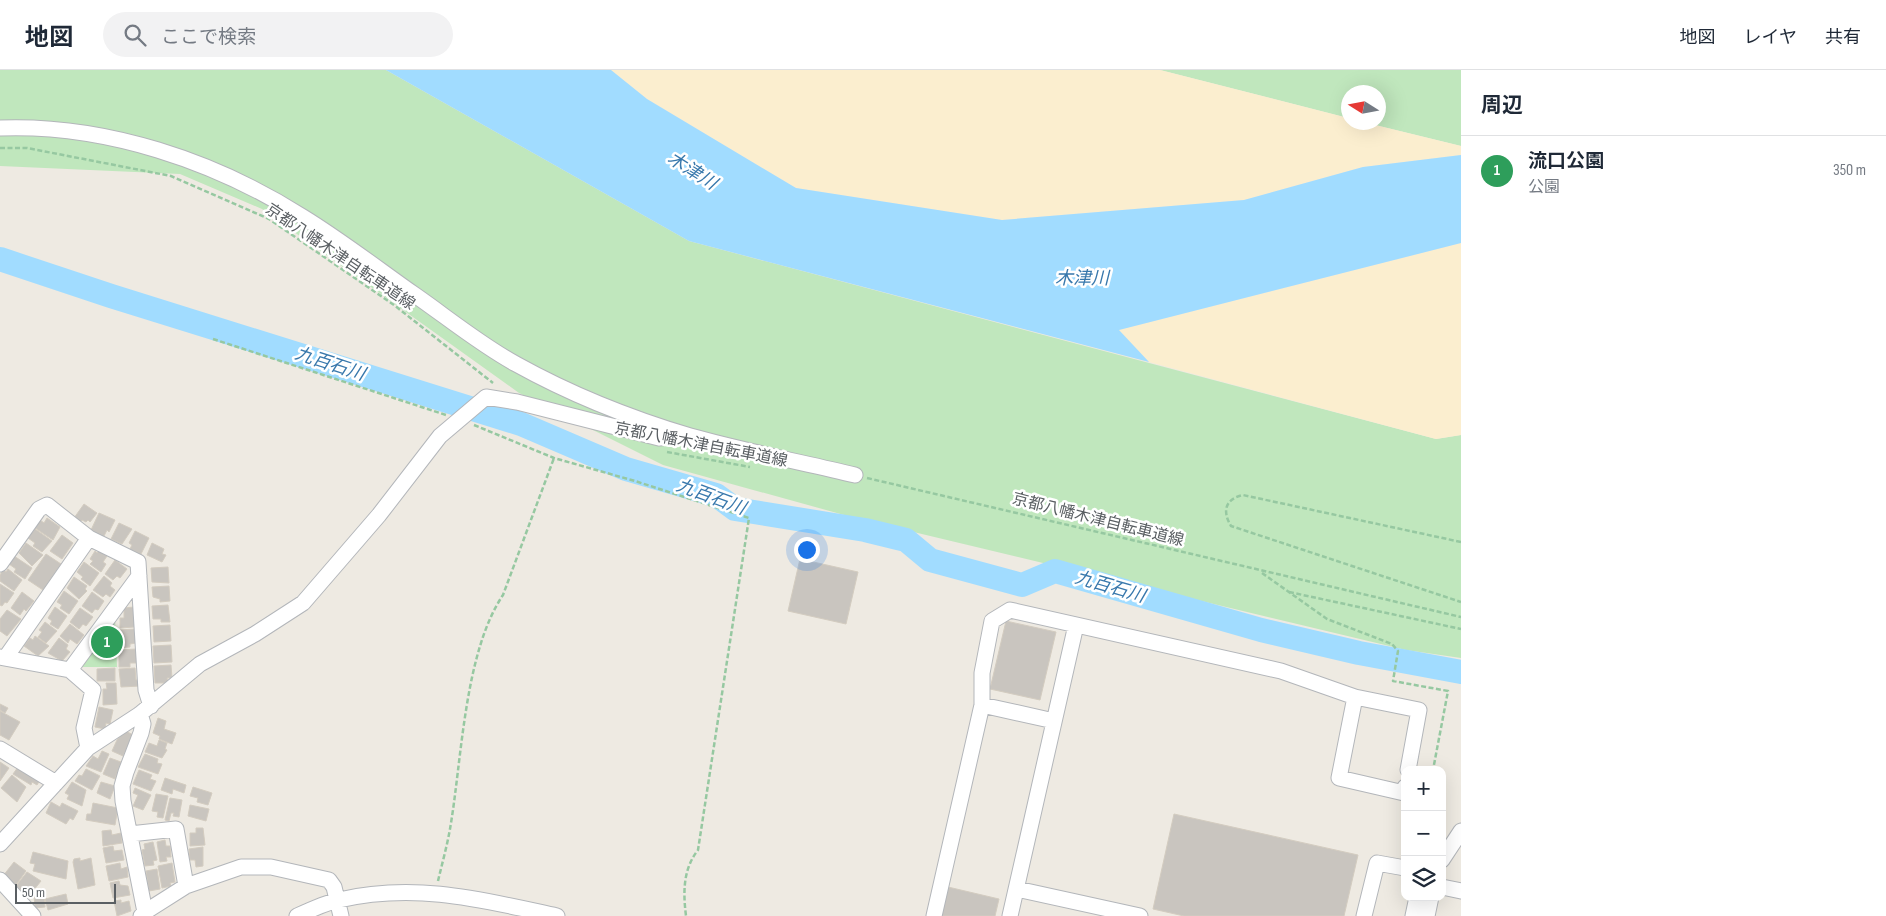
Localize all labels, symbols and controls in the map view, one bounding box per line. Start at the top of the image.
search box [103,12,453,57]
icon: search [121,21,149,49]
text: 地図 [25,23,73,52]
text: ここで検索 [161,26,256,49]
text: 地図 [1680,27,1716,48]
text: レイヤ [1744,27,1797,48]
text: 共有 [1825,27,1861,48]
north arrow [1341,85,1386,130]
text: 周辺 [1481,93,1523,118]
water label: 木津川 [664,148,722,195]
text: 流口公園 [1528,150,1604,173]
text: 1 [1494,161,1500,180]
text: 350 m [1833,161,1866,180]
text: 公園 [1528,178,1560,197]
street label: 京都八幡木津自転車道線 [262,200,418,314]
water label: 木津川 [1055,268,1111,289]
water label: 九百石川 [293,343,369,386]
street label: 京都八幡木津自転車道線 [613,419,789,471]
water label: 九百石川 [674,475,750,520]
street label: 京都八幡木津自転車道線 [1010,489,1186,551]
your location [794,537,820,563]
water label: 九百石川 [1073,567,1149,608]
pin: 1 [91,623,123,661]
map controls [1401,766,1446,901]
button: + [1401,766,1446,811]
button: − [1401,811,1446,856]
button: layers [1401,856,1446,901]
scale bar [15,881,116,904]
text: 50 m [22,884,45,901]

